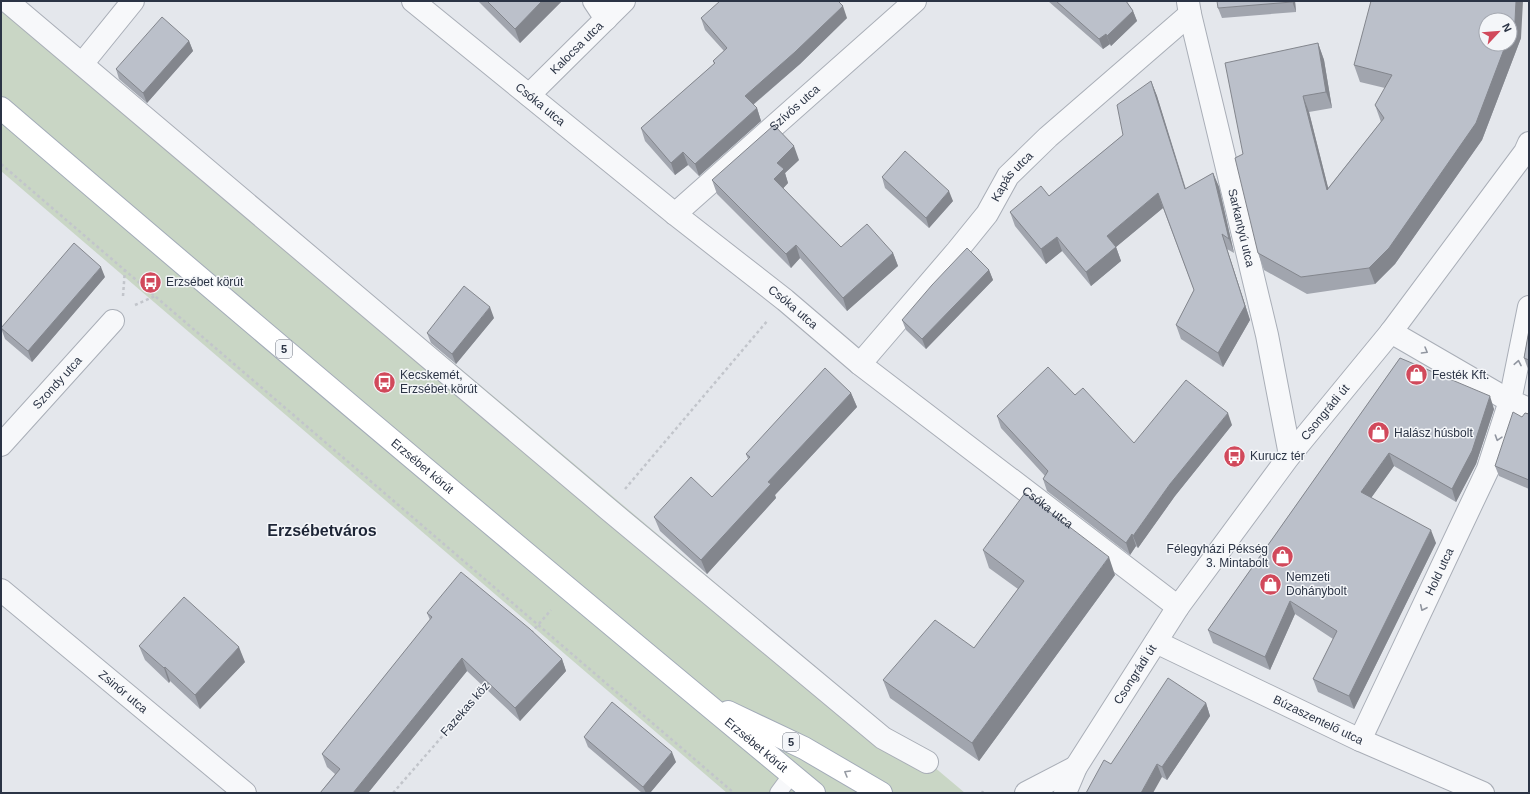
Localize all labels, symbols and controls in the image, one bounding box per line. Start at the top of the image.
north arrow [1478,12,1518,52]
street label: Kalocsa utca [547,18,606,77]
text: N [1500,21,1514,34]
street label: Csóka utca [513,80,568,129]
street label: Szívós utca [767,82,823,134]
street label: Kapás utca [988,148,1036,204]
street label: Sarkantyú utca [1225,187,1258,269]
bus stop icon: Erzsébet körút [137,269,163,295]
place label: Erzsébet körút [166,275,244,289]
street label: Csóka utca [765,283,821,332]
road number: 5 [276,340,292,358]
one-way arrow [1420,347,1428,354]
street label: Szondy utca [30,353,85,412]
one-way arrow [1513,360,1521,366]
shop icon: Festék Kft. [1403,362,1429,388]
place label: Kecskemét, Erzsébet körút [400,368,478,396]
place label: Festék Kft. [1432,368,1489,382]
bus stop icon: Kecskemét, Erzsébet körút [372,369,398,395]
street label: Csongrádi út [1298,381,1352,443]
shop icon: Halász húsbolt [1365,420,1391,446]
place label: Halász húsbolt [1394,426,1473,440]
one-way arrow [1494,434,1503,441]
street label: Erzsébet körút [388,436,457,497]
bus stop icon: Kurucz tér [1222,443,1248,469]
place label: Kurucz tér [1250,449,1305,463]
street label: Csóka utca [1019,484,1076,531]
district label: Erzsébetváros [267,522,377,539]
place label: Félegyházi Pékség 3. Mintabolt [1167,542,1269,570]
shop icon: Félegyházi Pékség 3. Mintabolt [1270,543,1296,569]
street label: Hold utca [1422,546,1457,598]
place label: Nemzeti Dohánybolt [1286,570,1347,598]
shop icon: Nemzeti Dohánybolt [1258,571,1284,597]
one-way arrow [1420,603,1428,611]
street label: Csongrádi út [1111,641,1160,707]
street label: Zsinór utca [96,667,151,716]
street label: Fazekas köz [438,679,492,739]
street label: Búzaszentelő utca [1271,692,1366,748]
street label: Erzsébet körút [722,715,791,776]
road number: 5 [783,733,799,751]
one-way arrow [844,771,851,778]

